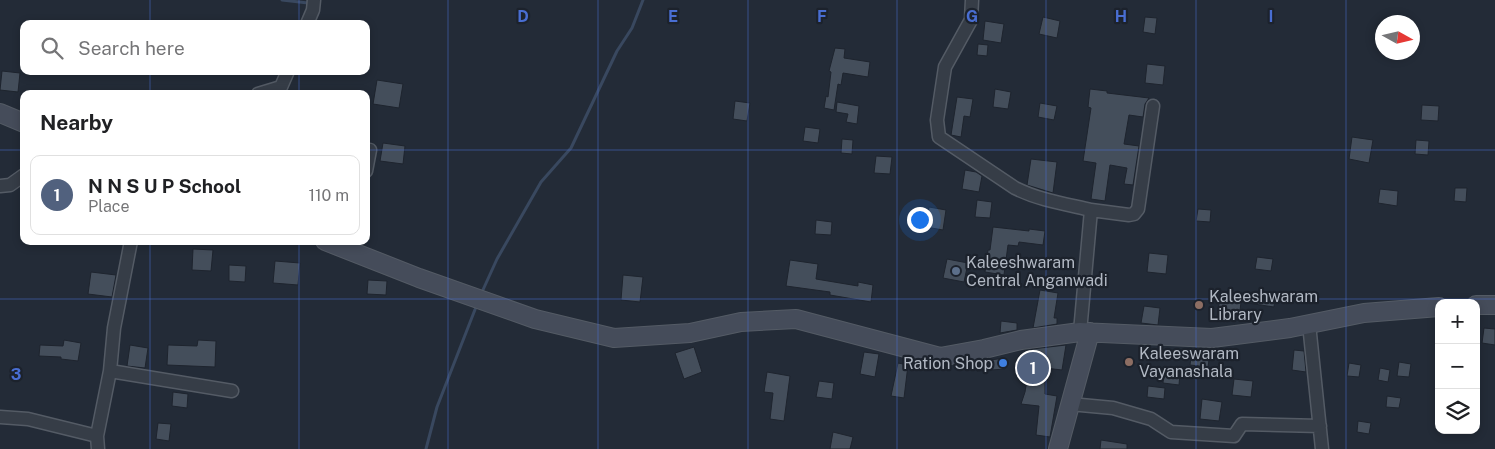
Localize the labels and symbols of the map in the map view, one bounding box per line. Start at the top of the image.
text: D [517,7,529,26]
text: E [668,7,678,26]
text: F [817,7,827,26]
text: G [966,7,978,26]
text: H [1115,7,1127,26]
text: I [1269,7,1273,26]
north arrow [1375,15,1420,60]
your location [907,207,933,233]
place label: Kaleeshwaram Central Anganwadi [966,253,1108,290]
marker: Kaleeshwaram Central Anganwadi [950,265,962,277]
place label: Kaleeshwaram Library [1209,287,1318,324]
marker: Kaleeshwaram Library [1193,299,1205,311]
place label: Kaleeswaram Vayanashala [1139,344,1239,381]
pin: 1 [1017,349,1049,387]
place label: Ration Shop [903,354,993,373]
marker: Kaleeswaram Vayanashala [1123,356,1135,368]
marker: Ration Shop [997,357,1009,369]
text: 3 [11,365,21,384]

